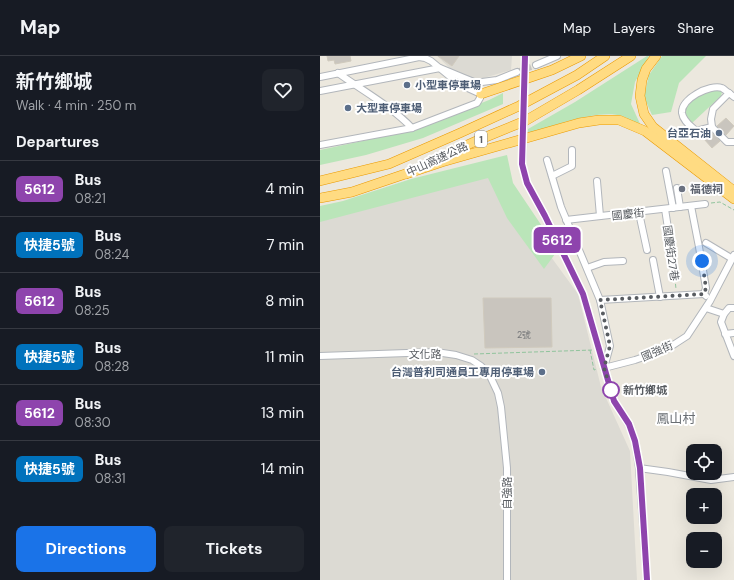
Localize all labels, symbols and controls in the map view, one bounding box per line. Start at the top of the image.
text: Map [20,15,60,40]
text: Map [563,19,591,37]
text: Layers [613,19,655,37]
text: Share [677,19,714,37]
text: 新竹鄉城 [16,69,92,94]
button: heart [262,69,304,111]
place label: 小型車停車場 [415,78,481,92]
marker: 小型車停車場 [402,80,412,90]
text: Walk · 4 min · 250 m [16,97,136,114]
place label: 大型車停車場 [356,101,422,115]
marker: 大型車停車場 [343,103,353,113]
place label: 台亞石油 [667,126,711,140]
marker: 台亞石油 [714,128,724,138]
road number: 1 [475,131,487,147]
text: Departures [16,132,99,152]
street label: 中山高速公路 [404,139,470,179]
text: Bus [75,170,102,190]
text: 4 min [265,179,304,199]
text: 5612 [24,180,55,198]
place label: 福德祠 [690,182,723,196]
marker: 福德祠 [677,184,687,194]
text: 08:21 [75,190,106,207]
street label: 國慶街 [611,205,645,223]
street label: 國慶街27巷 [660,224,682,282]
text: Bus [95,226,122,246]
line badge: 5612 [529,227,585,253]
text: 5612 [542,231,572,249]
text: 7 min [266,235,304,255]
text: 快捷5號 [24,236,75,254]
text: 08:24 [95,246,129,263]
your location [692,251,712,271]
text: Bus [75,282,102,302]
text: 8 min [265,291,304,311]
text: 5612 [24,292,55,310]
text: 08:25 [75,302,110,319]
house number: 2號 [517,329,531,341]
text: Bus [95,338,122,358]
street label: 國強街 [639,338,675,364]
text: 11 min [265,347,304,367]
street label: 文化路 [409,347,442,361]
text: 快捷5號 [24,348,75,366]
text: 08:28 [95,358,129,375]
place label: 台灣普利司通員工專用停車場 [391,365,534,379]
marker: 台灣普利司通員工專用停車場 [537,367,547,377]
marker: 新竹鄉城 [602,381,620,399]
place label: 新竹鄉城 [623,383,668,397]
text: Bus [75,394,102,414]
text: 13 min [261,403,304,423]
text: 5612 [24,404,55,422]
district label: 鳳山村 [656,410,696,427]
text: 08:30 [75,414,111,431]
map controls [686,444,722,568]
button: locate [686,444,722,480]
text: Bus [95,450,122,470]
text: 14 min [261,459,304,479]
text: 快捷5號 [24,460,75,478]
text: 08:31 [95,470,126,487]
street label: 自強路 [500,477,514,510]
button: + [686,488,722,524]
button: Directions [16,526,156,572]
button: Tickets [164,526,304,572]
button: − [686,532,722,568]

